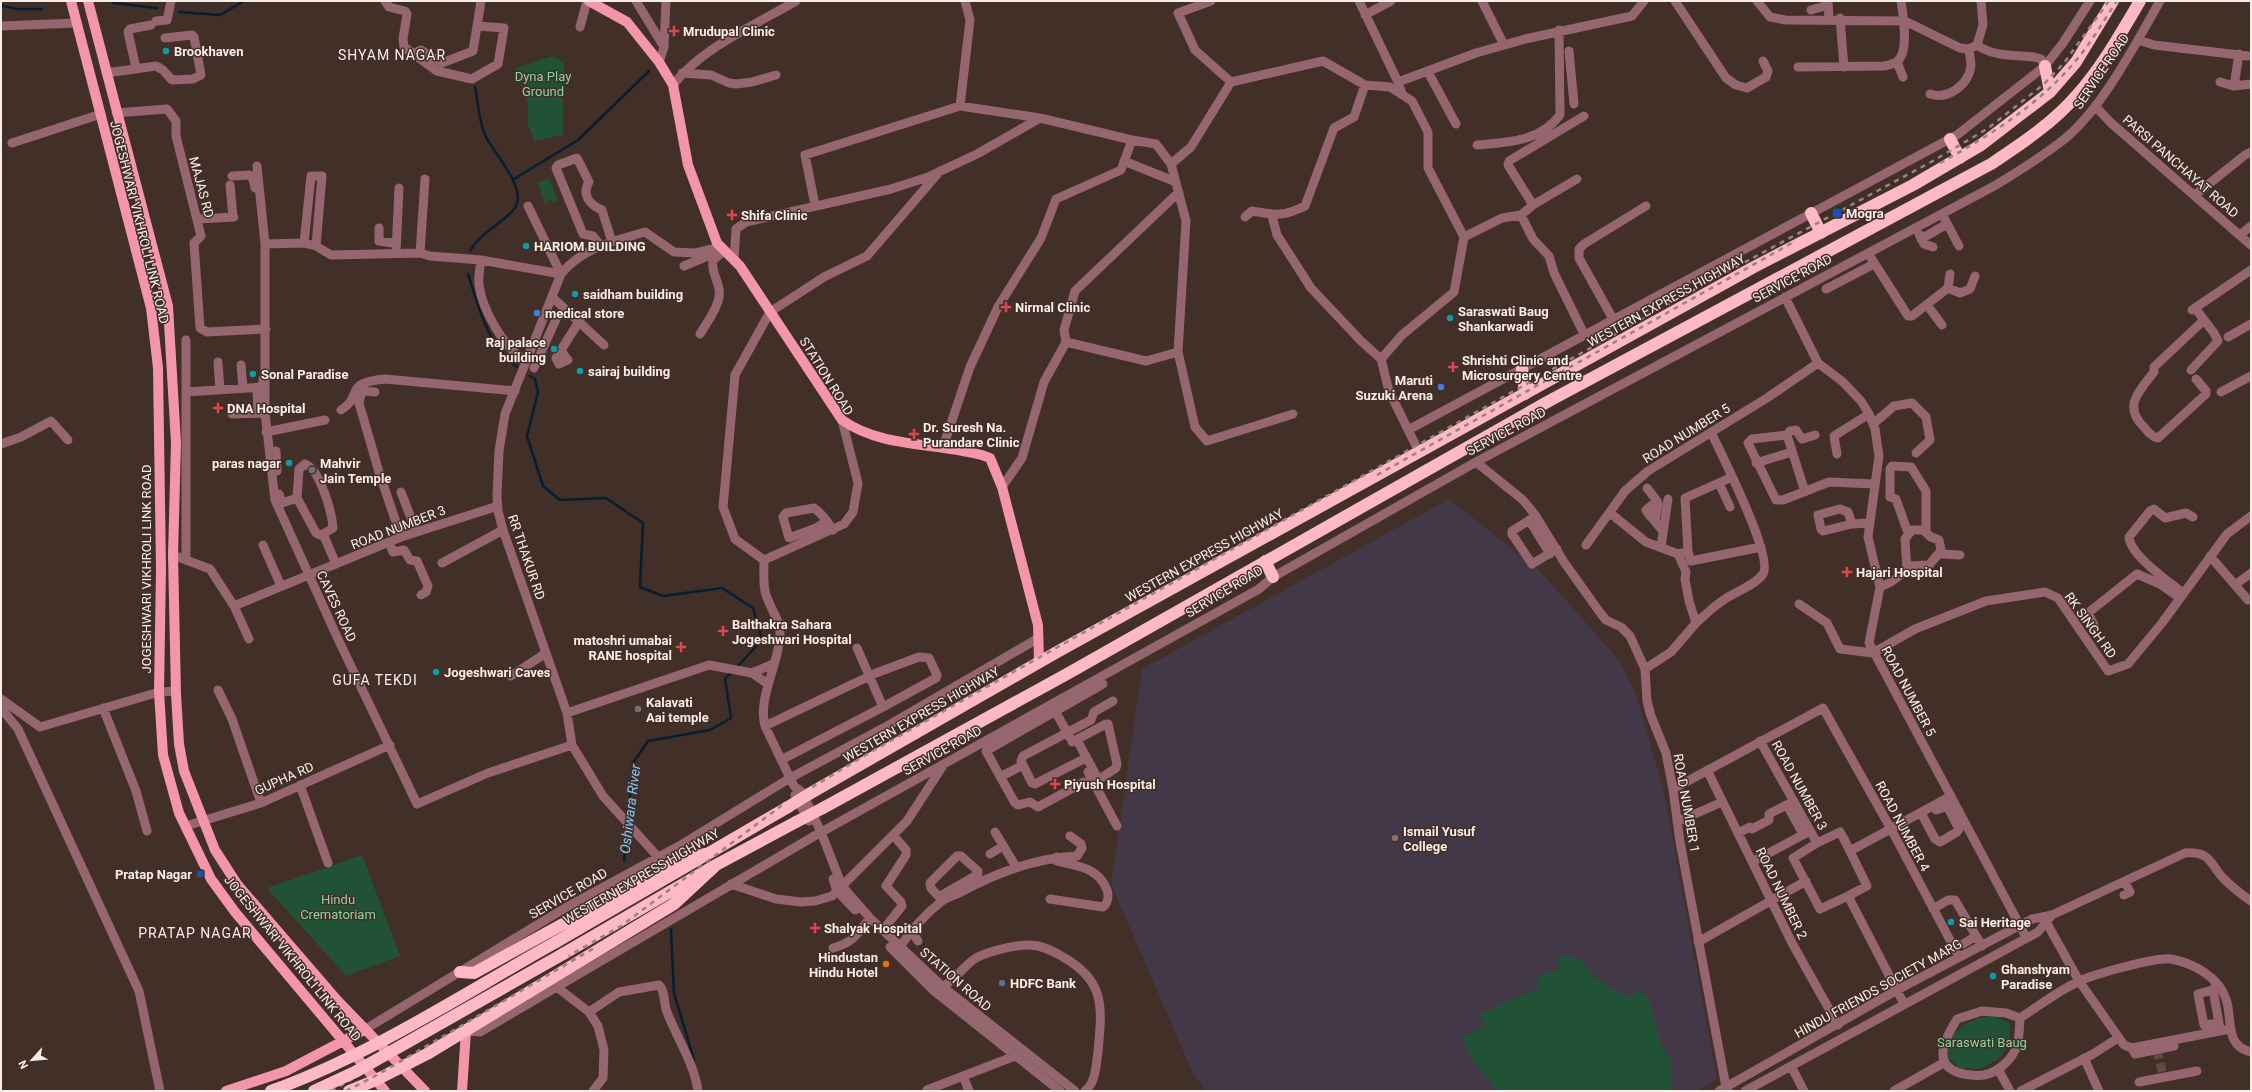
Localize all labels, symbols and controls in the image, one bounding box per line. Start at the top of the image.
place label: Mrudupal Clinic [683,24,775,39]
marker: Mrudupal Clinic [668,25,680,37]
street label: SERVICE ROAD [2071,31,2132,112]
place label: Brookhaven [174,44,243,59]
marker: Brookhaven [161,46,171,56]
district label: SHYAM NAGAR [338,47,446,63]
park label: Dyna Play Ground [515,69,571,99]
street label: PARSI PANCHAYAT ROAD [2120,112,2242,221]
street label: JOGESHWARI VIKHROLI LINK ROAD [107,119,172,325]
street label: MAJAS RD [186,155,217,219]
place label: Mogra [1846,206,1884,221]
marker: Mogra [1831,207,1843,219]
place label: Shifa Clinic [741,208,808,223]
marker: Shifa Clinic [726,209,738,221]
place label: HARIOM BUILDING [534,239,646,254]
marker: HARIOM BUILDING [521,241,531,251]
street label: WESTERN EXPRESS HIGHWAY [1585,251,1748,350]
street label: SERVICE ROAD [1750,251,1834,306]
place label: saidham building [583,287,683,302]
marker: saidham building [570,289,580,299]
place label: Nirmal Clinic [1015,300,1090,315]
marker: Nirmal Clinic [1000,301,1012,313]
place label: Saraswati Baug Shankarwadi [1458,304,1549,334]
place label: medical store [545,306,624,321]
marker: medical store [532,308,542,318]
marker: Saraswati Baug Shankarwadi [1445,313,1455,323]
street label: STATION ROAD [797,334,857,418]
place label: Raj palace building [486,335,546,365]
marker: Raj palace building [549,344,559,354]
place label: Shrishti Clinic and Microsurgery Centre [1462,353,1582,383]
marker: Shrishti Clinic and Microsurgery Centre [1447,361,1459,373]
place label: sairaj building [588,364,670,379]
marker: sairaj building [575,366,585,376]
place label: Sonal Paradise [261,367,349,382]
marker: Sonal Paradise [248,369,258,379]
place label: Maruti Suzuki Arena [1356,373,1433,403]
marker: Maruti Suzuki Arena [1436,382,1446,392]
place label: DNA Hospital [227,401,305,416]
street label: ROAD NUMBER 5 [1640,401,1733,466]
marker: DNA Hospital [212,402,224,414]
street label: SERVICE ROAD [1464,404,1548,459]
place label: Dr. Suresh Na. Purandare Clinic [923,420,1020,450]
marker: Dr. Suresh Na. Purandare Clinic [908,428,920,440]
place label: paras nagar [212,456,281,471]
place label: Mahvir Jain Temple [320,456,391,486]
marker: paras nagar [284,458,294,468]
street label: JOGESHWARI VIKHROLI LINK ROAD [139,465,154,673]
marker: Mahvir Jain Temple [307,465,317,475]
street label: ROAD NUMBER 3 [349,503,448,552]
street label: WESTERN EXPRESS HIGHWAY [1123,506,1286,605]
street label: RR THAKUR RD [505,513,548,602]
street label: SERVICE ROAD [1183,562,1266,620]
place label: Hajari Hospital [1856,565,1943,580]
marker: Hajari Hospital [1841,566,1853,578]
street label: CAVES ROAD [314,568,360,644]
street label: RK SINGH RD [2062,589,2120,661]
place label: Balthakra Sahara Jogeshwari Hospital [732,617,852,647]
marker: Balthakra Sahara Jogeshwari Hospital [717,625,729,637]
place label: matoshri umabai RANE hospital [574,633,672,663]
marker: matoshri umabai RANE hospital [675,641,687,653]
street label: ROAD NUMBER 5 [1878,644,1939,739]
street label: WESTERN EXPRESS HIGHWAY [840,663,1002,765]
place label: Jogeshwari Caves [444,665,551,680]
marker: Jogeshwari Caves [431,667,441,677]
district label: GUFA TEKDI [332,672,418,688]
place label: Kalavati Aai temple [646,695,709,725]
marker: Kalavati Aai temple [633,704,643,714]
street label: SERVICE ROAD [900,723,984,778]
street label: ROAD NUMBER 3 [1769,738,1830,833]
street label: ROAD NUMBER 1 [1670,752,1703,854]
street label: GUPHA RD [252,759,316,798]
water label: Oshiwara River [617,763,643,855]
place label: Piyush Hospital [1064,777,1156,792]
marker: Piyush Hospital [1049,778,1061,790]
street label: ROAD NUMBER 4 [1872,779,1933,875]
place label: Ismail Yusuf College [1403,824,1476,854]
street label: WESTERN EXPRESS HIGHWAY [560,825,722,927]
marker: Ismail Yusuf College [1390,833,1400,843]
street label: ROAD NUMBER 2 [1753,845,1810,942]
street label: SERVICE ROAD [527,865,610,922]
place label: Pratap Nagar [115,867,192,882]
marker: Pratap Nagar [195,869,205,879]
street label: JOGESHWARI VIKHROLI LINK ROAD [221,872,364,1044]
park label: Hindu Crematoriam [300,892,376,922]
place label: Sai Heritage [1959,915,2031,930]
marker: Sai Heritage [1946,917,1956,927]
place label: Shalyak Hospital [824,921,922,936]
marker: Shalyak Hospital [809,922,821,934]
district label: PRATAP NAGAR [138,925,252,941]
street label: HINDU FRIENDS SOCIETY MARG [1792,936,1965,1041]
street label: STATION ROAD [917,944,994,1014]
place label: Hindustan Hindu Hotel [809,950,878,980]
marker: Hindustan Hindu Hotel [881,959,891,969]
place label: Ghanshyam Paradise [2001,962,2070,992]
marker: Ghanshyam Paradise [1988,971,1998,981]
place label: HDFC Bank [1010,976,1077,991]
marker: HDFC Bank [997,978,1007,988]
park label: Saraswati Baug [1937,1035,2027,1050]
north arrow [12,1040,52,1080]
text: N [16,1058,31,1071]

